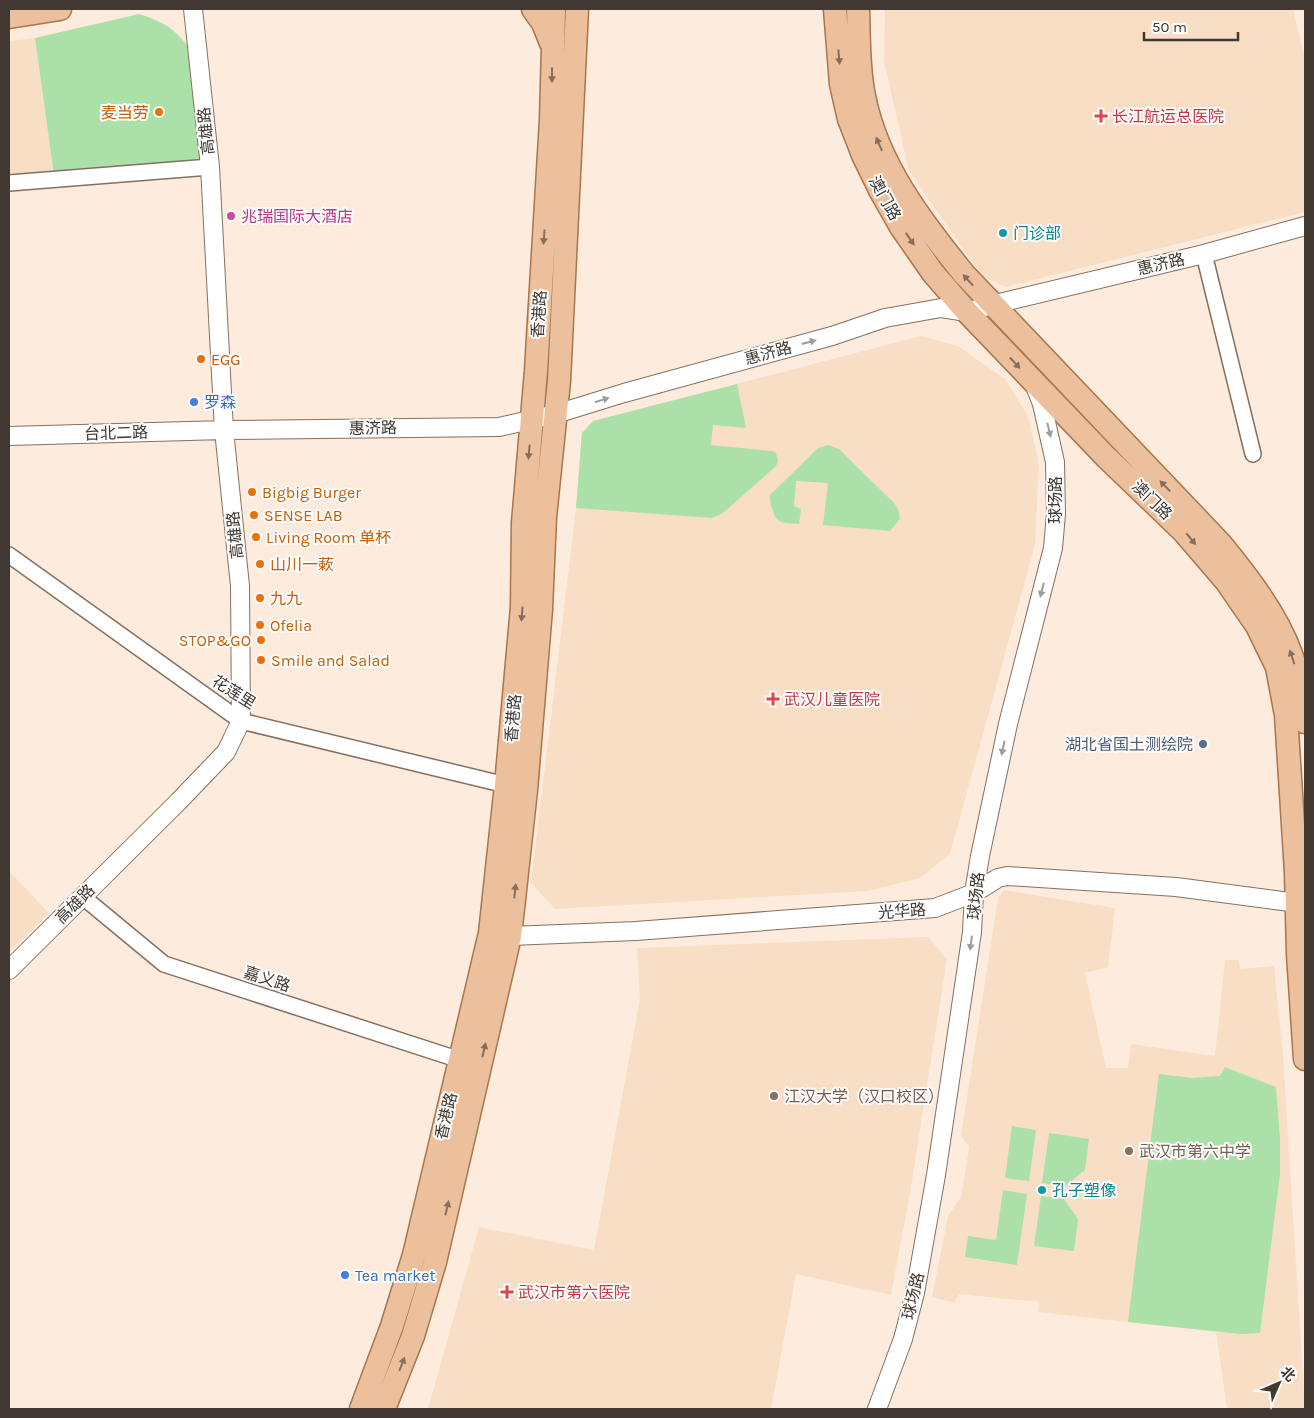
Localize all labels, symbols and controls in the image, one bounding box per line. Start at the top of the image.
scale bar [1144,10,1238,42]
text: 50 m [1152,18,1187,36]
one-way arrow [835,50,843,66]
one-way arrow [548,67,556,83]
place label: 麦当劳 [101,103,149,122]
marker: 麦当劳 [153,106,165,118]
street label: 高雄路 [194,106,218,156]
place label: 长江航运总医院 [1112,107,1224,126]
marker: 长江航运总医院 [1094,109,1108,123]
one-way arrow [875,137,883,151]
street label: 澳门路 [865,172,905,224]
place label: 兆瑞国际大酒店 [241,207,353,226]
marker: 兆瑞国际大酒店 [225,210,237,222]
place label: 门诊部 [1013,224,1061,243]
marker: 门诊部 [997,227,1009,239]
one-way arrow [540,229,548,245]
one-way arrow [905,232,914,246]
street label: 惠济路 [1135,249,1187,279]
one-way arrow [962,274,974,286]
street label: 香港路 [528,289,550,339]
one-way arrow [802,337,817,345]
street label: 惠济路 [742,338,794,368]
place label: EGG [211,350,241,369]
marker: EGG [195,353,207,365]
one-way arrow [1009,356,1021,368]
place label: 罗森 [204,393,236,412]
one-way arrow [595,395,610,403]
marker: 罗森 [188,396,200,408]
street label: 惠济路 [349,418,397,438]
street label: 台北二路 [84,422,148,444]
one-way arrow [1045,423,1053,438]
one-way arrow [525,444,533,460]
street label: 球场路 [1046,476,1065,524]
street label: 澳门路 [1128,476,1176,524]
one-way arrow [1159,481,1171,493]
place label: Bigbig Burger [262,483,361,502]
marker: Bigbig Burger [246,486,258,498]
place label: SENSE LAB [264,506,343,525]
marker: SENSE LAB [248,509,260,521]
street label: 高雄路 [223,510,247,560]
place label: Living Room 单杯 [266,528,392,547]
marker: Living Room 单杯 [250,531,262,543]
one-way arrow [1185,533,1197,545]
place label: 山川一蔌 [270,555,334,574]
marker: 山川一蔌 [254,558,266,570]
one-way arrow [1038,583,1046,598]
place label: 九九 [270,589,302,608]
marker: 九九 [254,592,266,604]
one-way arrow [517,606,525,622]
place label: Ofelia [270,616,312,635]
marker: Ofelia [254,619,266,631]
place label: STOP&GO [179,631,251,650]
marker: STOP&GO [255,634,267,646]
one-way arrow [1287,649,1295,664]
place label: Smile and Salad [271,651,390,670]
marker: Smile and Salad [255,654,267,666]
street label: 花莲里 [209,671,259,713]
place label: 武汉儿童医院 [784,690,880,709]
marker: 武汉儿童医院 [766,692,780,706]
street label: 香港路 [501,693,525,743]
place label: 湖北省国土测绘院 [1065,735,1193,754]
marker: 湖北省国土测绘院 [1197,738,1209,750]
one-way arrow [999,740,1007,756]
street label: 球场路 [964,871,988,921]
street label: 高雄路 [51,880,99,928]
one-way arrow [511,882,519,898]
street label: 光华路 [877,900,927,922]
one-way arrow [966,935,974,951]
street label: 嘉义路 [241,963,293,995]
one-way arrow [480,1042,488,1057]
place label: 江汉大学（汉口校区） [784,1087,944,1106]
street label: 香港路 [431,1090,461,1142]
marker: 江汉大学（汉口校区） [768,1090,780,1102]
place label: 武汉市第六中学 [1139,1142,1251,1161]
marker: 武汉市第六中学 [1123,1145,1135,1157]
place label: 孔子塑像 [1052,1181,1116,1200]
marker: 孔子塑像 [1036,1184,1048,1196]
one-way arrow [443,1200,451,1216]
place label: Tea market [355,1266,435,1285]
marker: Tea market [339,1269,351,1281]
street label: 球场路 [898,1270,928,1322]
place label: 武汉市第六医院 [518,1283,630,1302]
marker: 武汉市第六医院 [500,1285,514,1299]
one-way arrow [398,1356,406,1371]
north arrow [1254,1358,1304,1408]
text: 北 [1277,1363,1299,1385]

